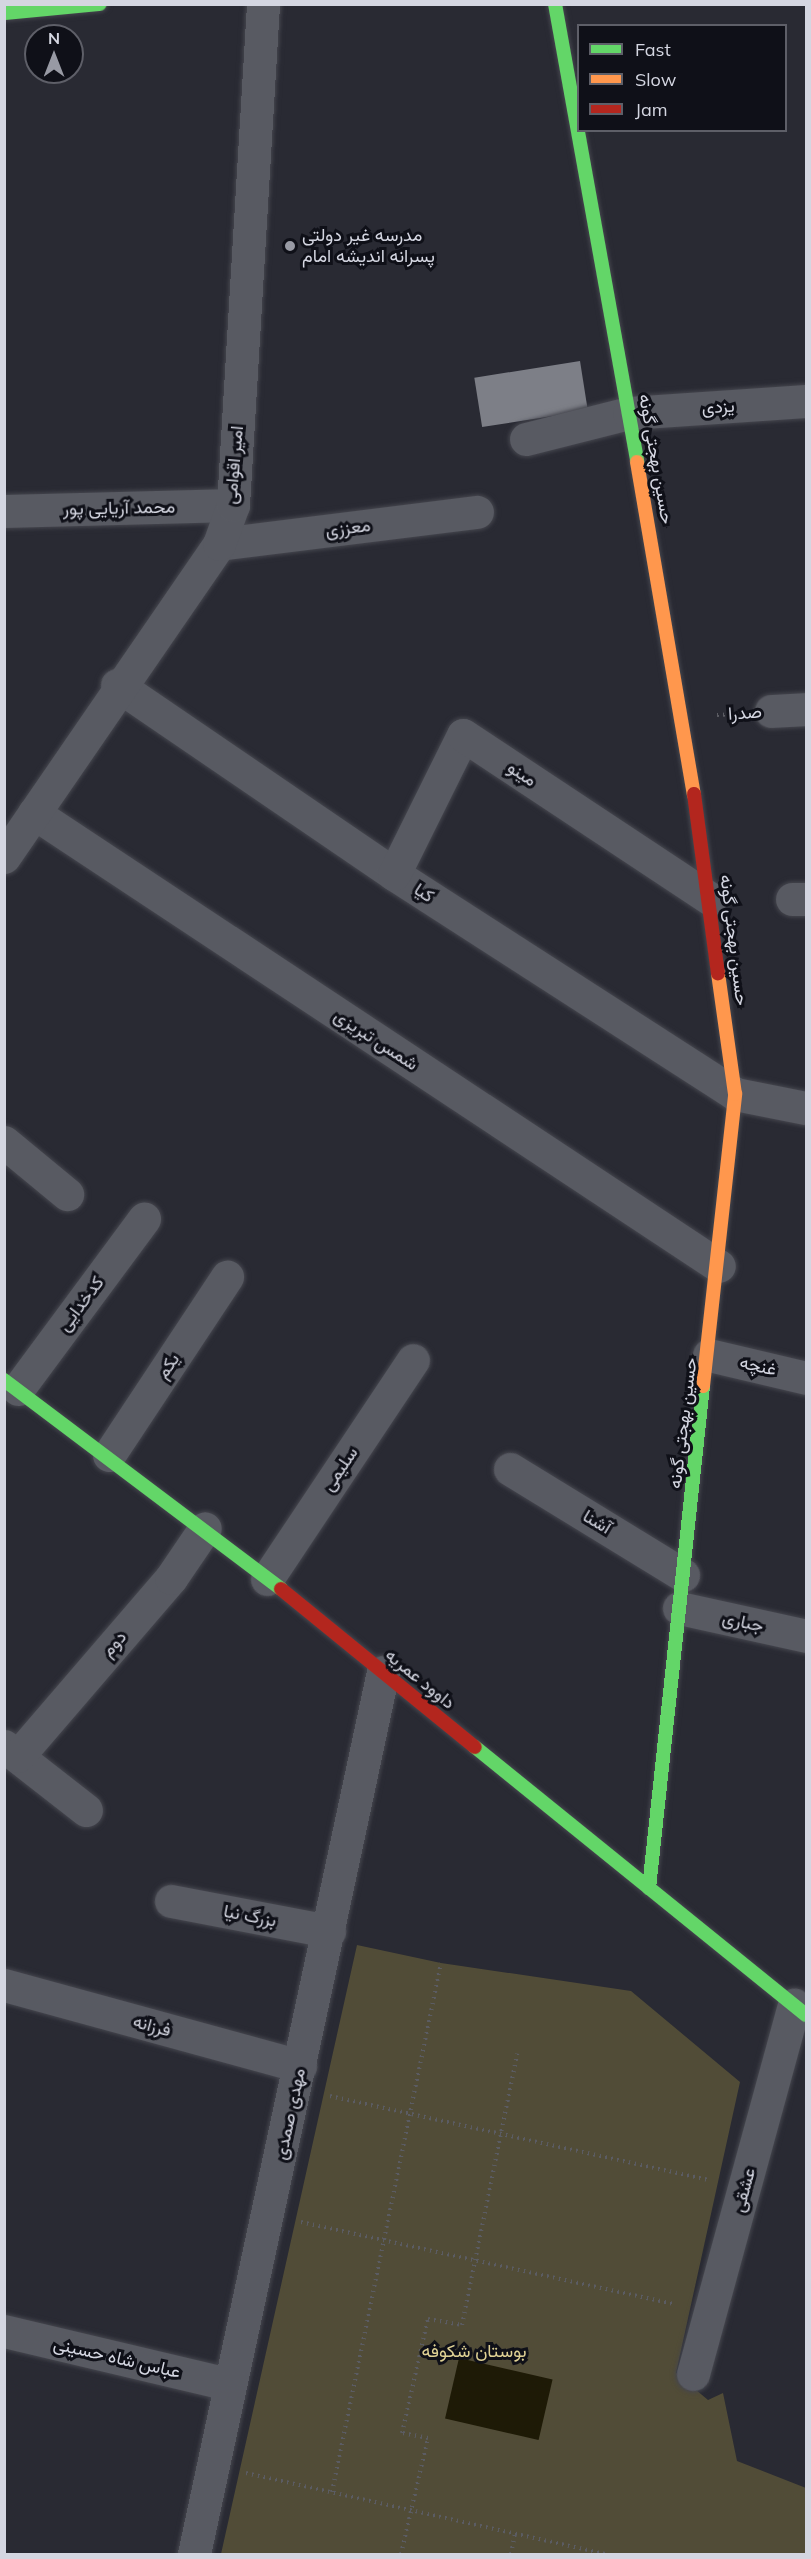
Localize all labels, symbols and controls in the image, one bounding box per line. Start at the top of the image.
north arrow [24,24,84,84]
legend [577,24,787,132]
text: N [48,28,60,48]
text: Fast [635,38,671,61]
text: Slow [635,68,676,91]
text: Jam [635,98,668,121]
place label: مدرسه غیر دولتی پسرانه اندیشه امام [302,225,435,268]
marker: مدرسه غیر دولتی پسرانه اندیشه امام [283,239,297,253]
street label: حسین بهجتی گونه [634,392,678,526]
street label: یزدی [701,395,735,419]
street label: امیر اقوامی [220,425,248,505]
street label: محمد آریایی پور [63,496,175,520]
street label: معززی [324,515,372,541]
street label: صدرا [727,701,763,725]
street label: مینو [503,757,541,791]
street label: حسین بهجتی گونه [715,873,753,1007]
street label: کیا [410,879,438,907]
street label: شمس تبریزی [330,1005,422,1075]
street label: کدخدایی [53,1272,109,1336]
street label: یکم [152,1349,184,1383]
street label: غنچه [738,1351,778,1381]
street label: حسین بهجتی گونه [664,1356,702,1490]
street label: سلیمی [317,1443,363,1495]
street label: آشنا [579,1505,615,1539]
street label: جباری [720,1607,766,1637]
street label: دوم [97,1627,131,1661]
street label: داوود عمریه [381,1644,459,1714]
street label: بزرگ نیا [222,1900,278,1932]
street label: فرزانه [131,2011,173,2041]
street label: مهدی صمدی [270,2066,310,2162]
street label: عشقی [728,2165,760,2215]
street label: عباس شاه حسینی [51,2333,183,2383]
park label: بوستان شکوفه [422,2340,526,2362]

